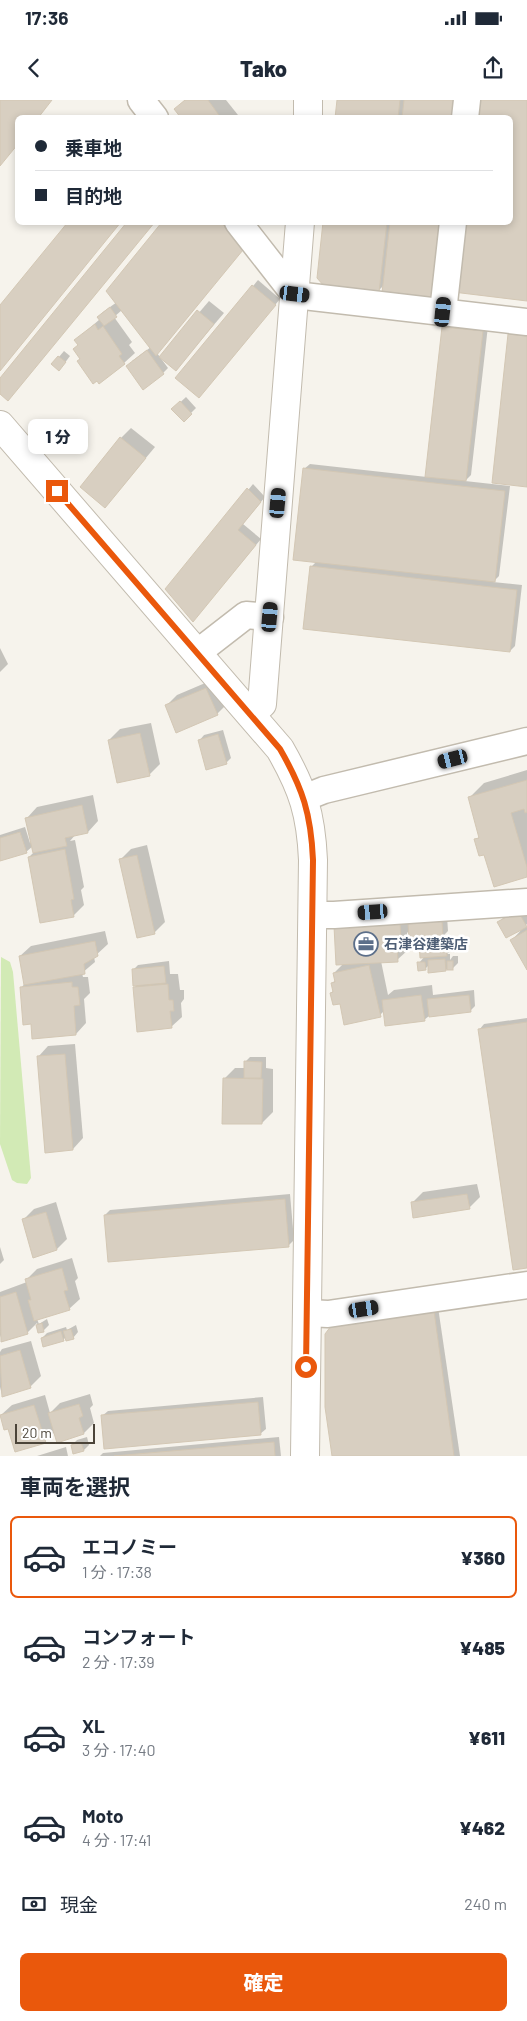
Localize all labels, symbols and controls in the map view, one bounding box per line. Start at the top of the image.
text: 17:36 [25,6,69,29]
icon: back [20,54,48,82]
icon: share [479,54,507,82]
text: Tako [240,55,287,81]
text: 乗車地 [65,136,122,159]
text: 目的地 [65,184,122,207]
car [279,285,310,303]
car [433,296,452,328]
callout: 1 分 [27,418,87,454]
text: 1 分 [46,427,70,446]
route end [46,480,68,502]
car [269,487,286,519]
car [261,601,278,633]
car [436,748,469,770]
car [357,903,388,921]
office icon: 石津谷建築店 [353,931,379,957]
place label: 石津谷建築店 [384,935,468,952]
car [348,1299,379,1319]
route start [295,1356,317,1378]
scale bar [15,1421,95,1444]
text: 20 m [22,1424,52,1441]
text: 車両を選択 [20,1473,130,1499]
icon: car [22,1535,67,1580]
text: エコノミー [82,1535,177,1558]
text: ¥360 [460,1546,505,1569]
text: 1 分 · 17:38 [82,1562,152,1581]
icon: car [22,1625,67,1670]
text: コンフォート [82,1625,195,1648]
text: ¥485 [459,1636,505,1659]
text: 2 分 · 17:39 [82,1652,155,1671]
text: XL [82,1714,105,1737]
icon: car [22,1715,67,1760]
text: ¥611 [468,1726,505,1749]
text: 3 分 · 17:40 [82,1740,156,1759]
text: Moto [82,1804,124,1827]
icon: car [22,1805,67,1850]
text: ¥462 [459,1816,505,1839]
text: 4 分 · 17:41 [82,1830,151,1849]
icon: cash [20,1890,48,1918]
text: 現金 [60,1893,98,1916]
text: 240 m [464,1894,507,1913]
button: 確定 [20,1953,507,2011]

